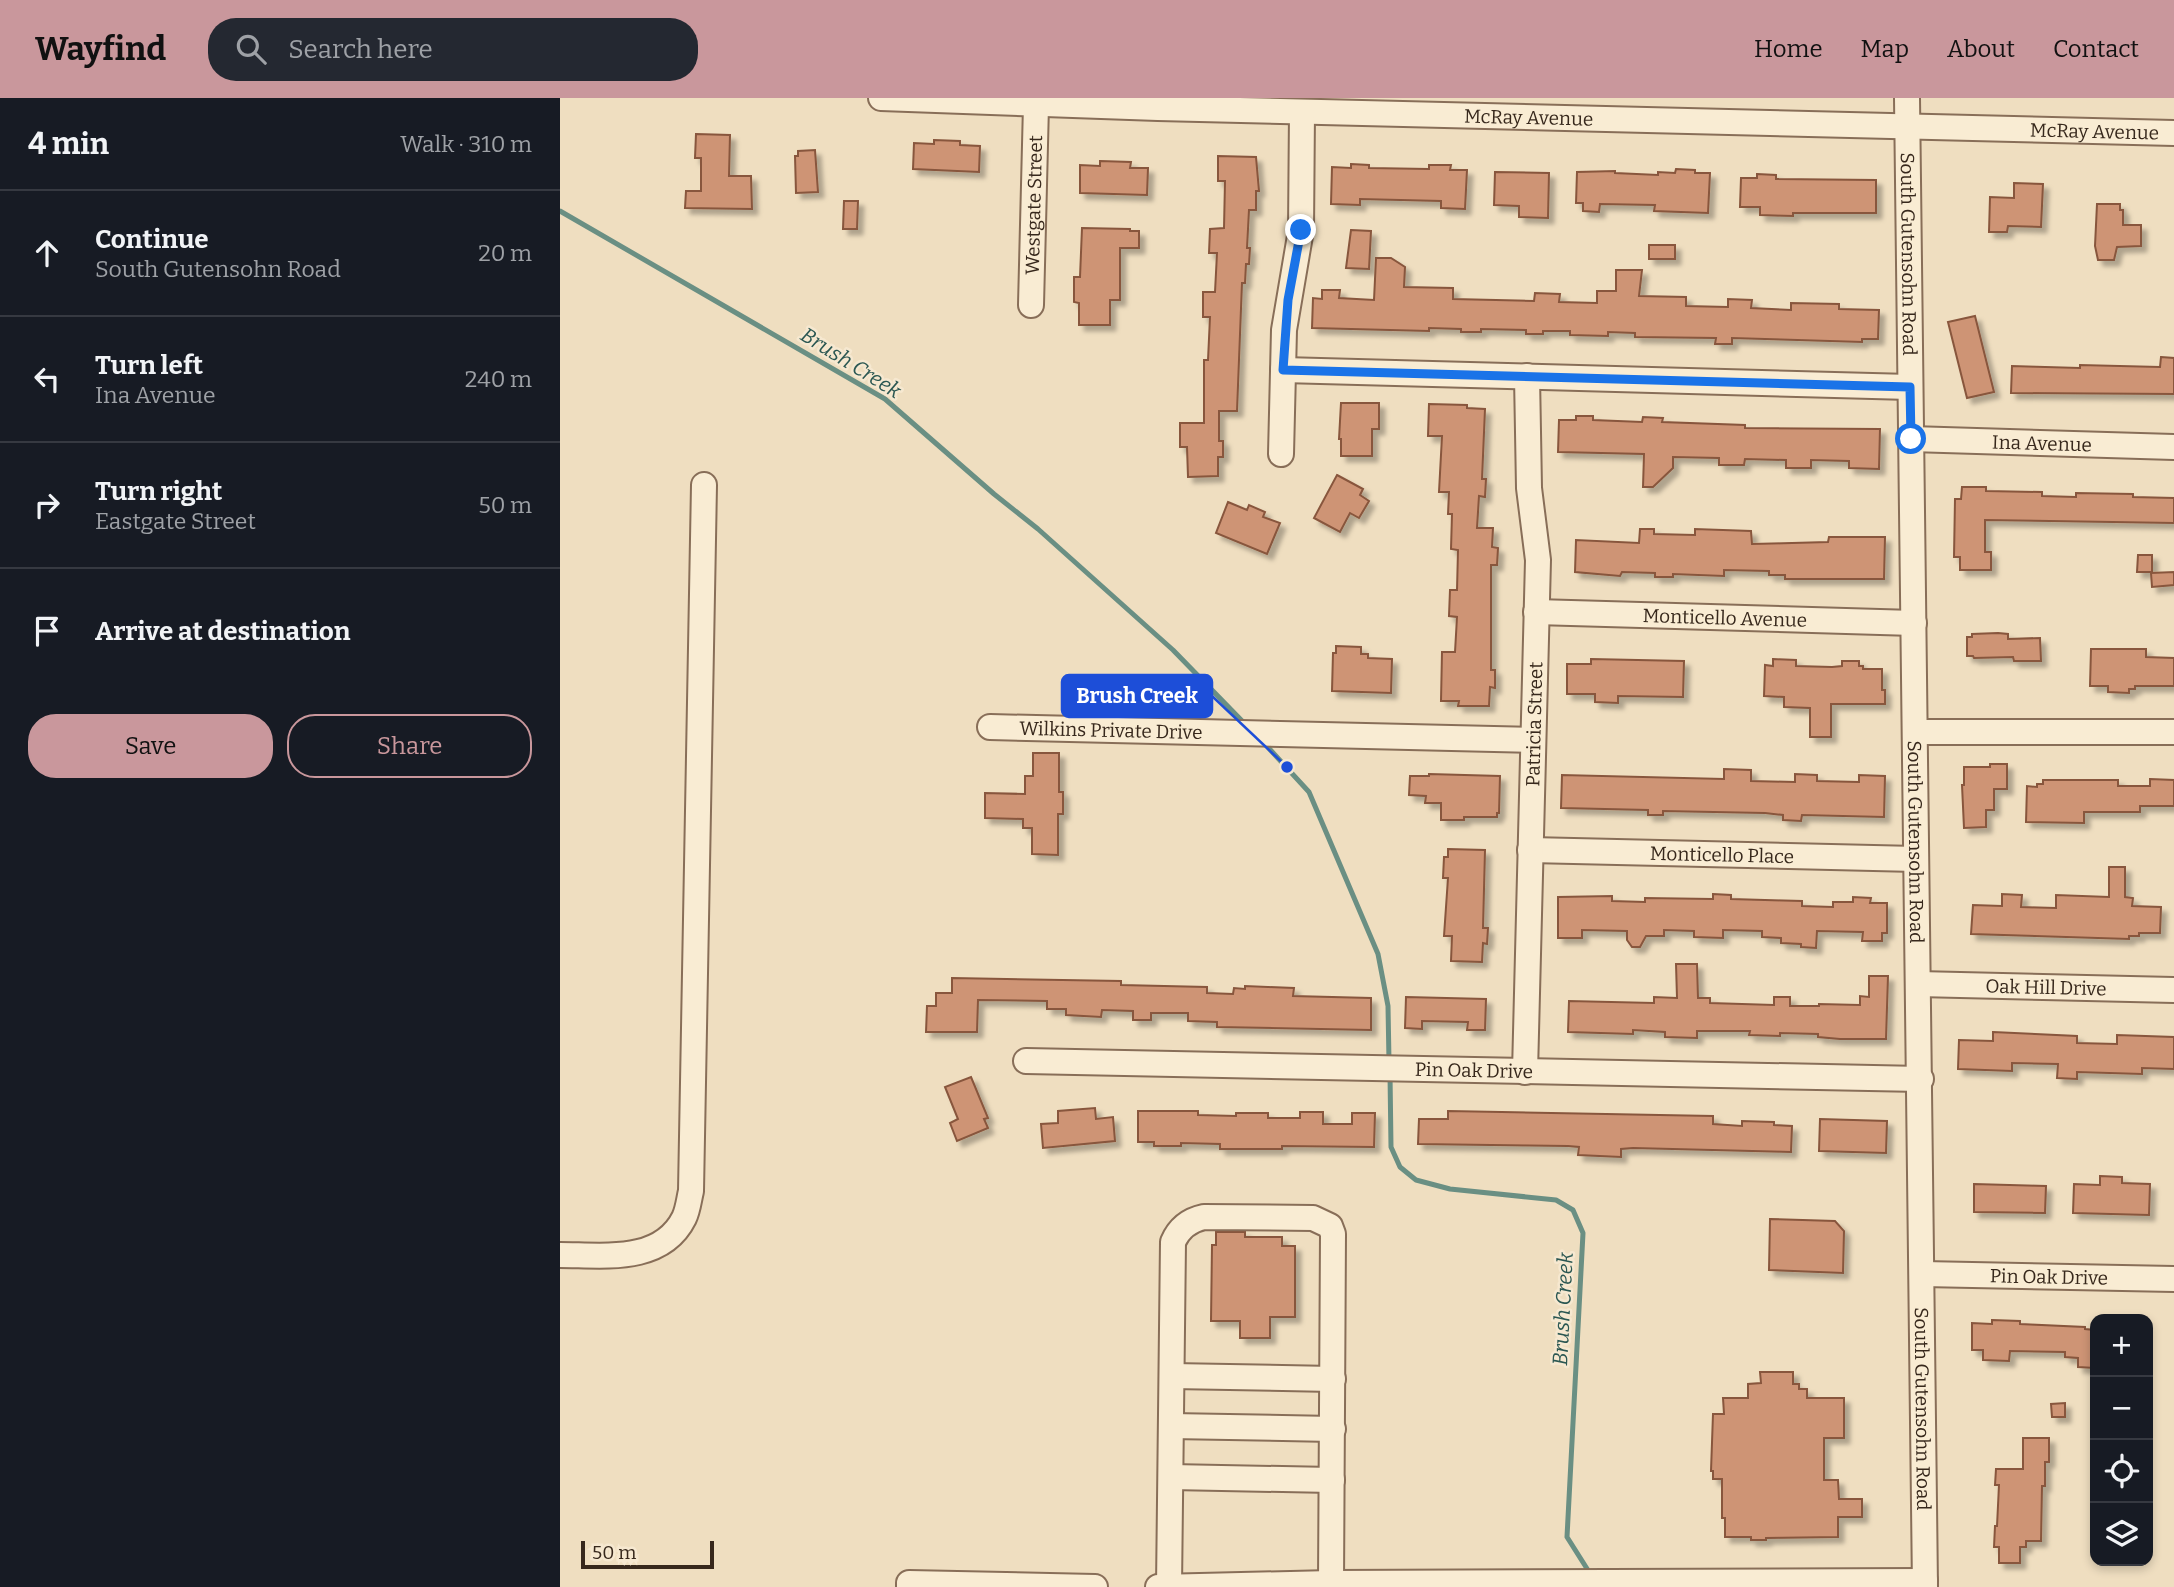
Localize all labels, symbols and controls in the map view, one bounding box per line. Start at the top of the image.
search box [208,18,698,81]
text: Wayfind [35,29,166,69]
icon: search [232,30,270,68]
text: Search here [288,34,433,65]
text: Home [1754,35,1823,63]
text: Map [1861,35,1909,63]
text: About [1947,35,2015,63]
text: Contact [2053,35,2139,63]
street label: McRay Avenue [1464,105,1594,131]
street label: McRay Avenue [2030,118,2159,145]
text: 4 min [28,126,109,162]
text: Walk · 310 m [400,130,532,158]
street label: Westgate Street [1021,135,1047,275]
street label: South Gutensohn Road [1896,152,1921,356]
route end [1285,214,1316,245]
text: Continue [95,224,209,255]
icon: ahead [28,234,66,272]
text: 20 m [478,239,532,267]
text: South Gutensohn Road [95,255,341,283]
water label: Brush Creek [796,322,907,404]
text: Turn left [95,350,203,381]
icon: left [28,360,66,398]
text: 240 m [465,365,532,393]
text: Ina Avenue [95,381,216,409]
route start [1895,423,1926,454]
street label: Ina Avenue [1992,430,2092,456]
text: Turn right [95,476,222,507]
icon: right [28,486,66,524]
text: 50 m [478,491,532,519]
text: Eastgate Street [95,507,256,535]
street label: Monticello Avenue [1642,604,1807,632]
icon: arrive [28,612,66,650]
text: Arrive at destination [95,616,350,647]
street label: Patricia Street [1521,661,1547,787]
callout: Brush Creek [1062,675,1212,717]
text: Brush Creek [1076,683,1198,709]
button: Save [28,714,273,778]
button: Share [287,714,532,778]
street label: Wilkins Private Drive [1019,717,1203,744]
street label: South Gutensohn Road [1903,740,1928,944]
street label: Monticello Place [1650,842,1794,868]
street label: Oak Hill Drive [1985,975,2107,1000]
street label: Pin Oak Drive [1415,1058,1533,1083]
water label: Brush Creek [1547,1251,1579,1366]
street label: Pin Oak Drive [1990,1264,2108,1290]
street label: South Gutensohn Road [1910,1307,1935,1511]
map controls [2090,1314,2153,1566]
button: + [2090,1314,2153,1377]
button: − [2090,1377,2153,1440]
button: locate [2090,1440,2153,1503]
button: layers [2090,1503,2153,1566]
scale bar [581,1538,714,1570]
text: 50 m [592,1541,636,1564]

